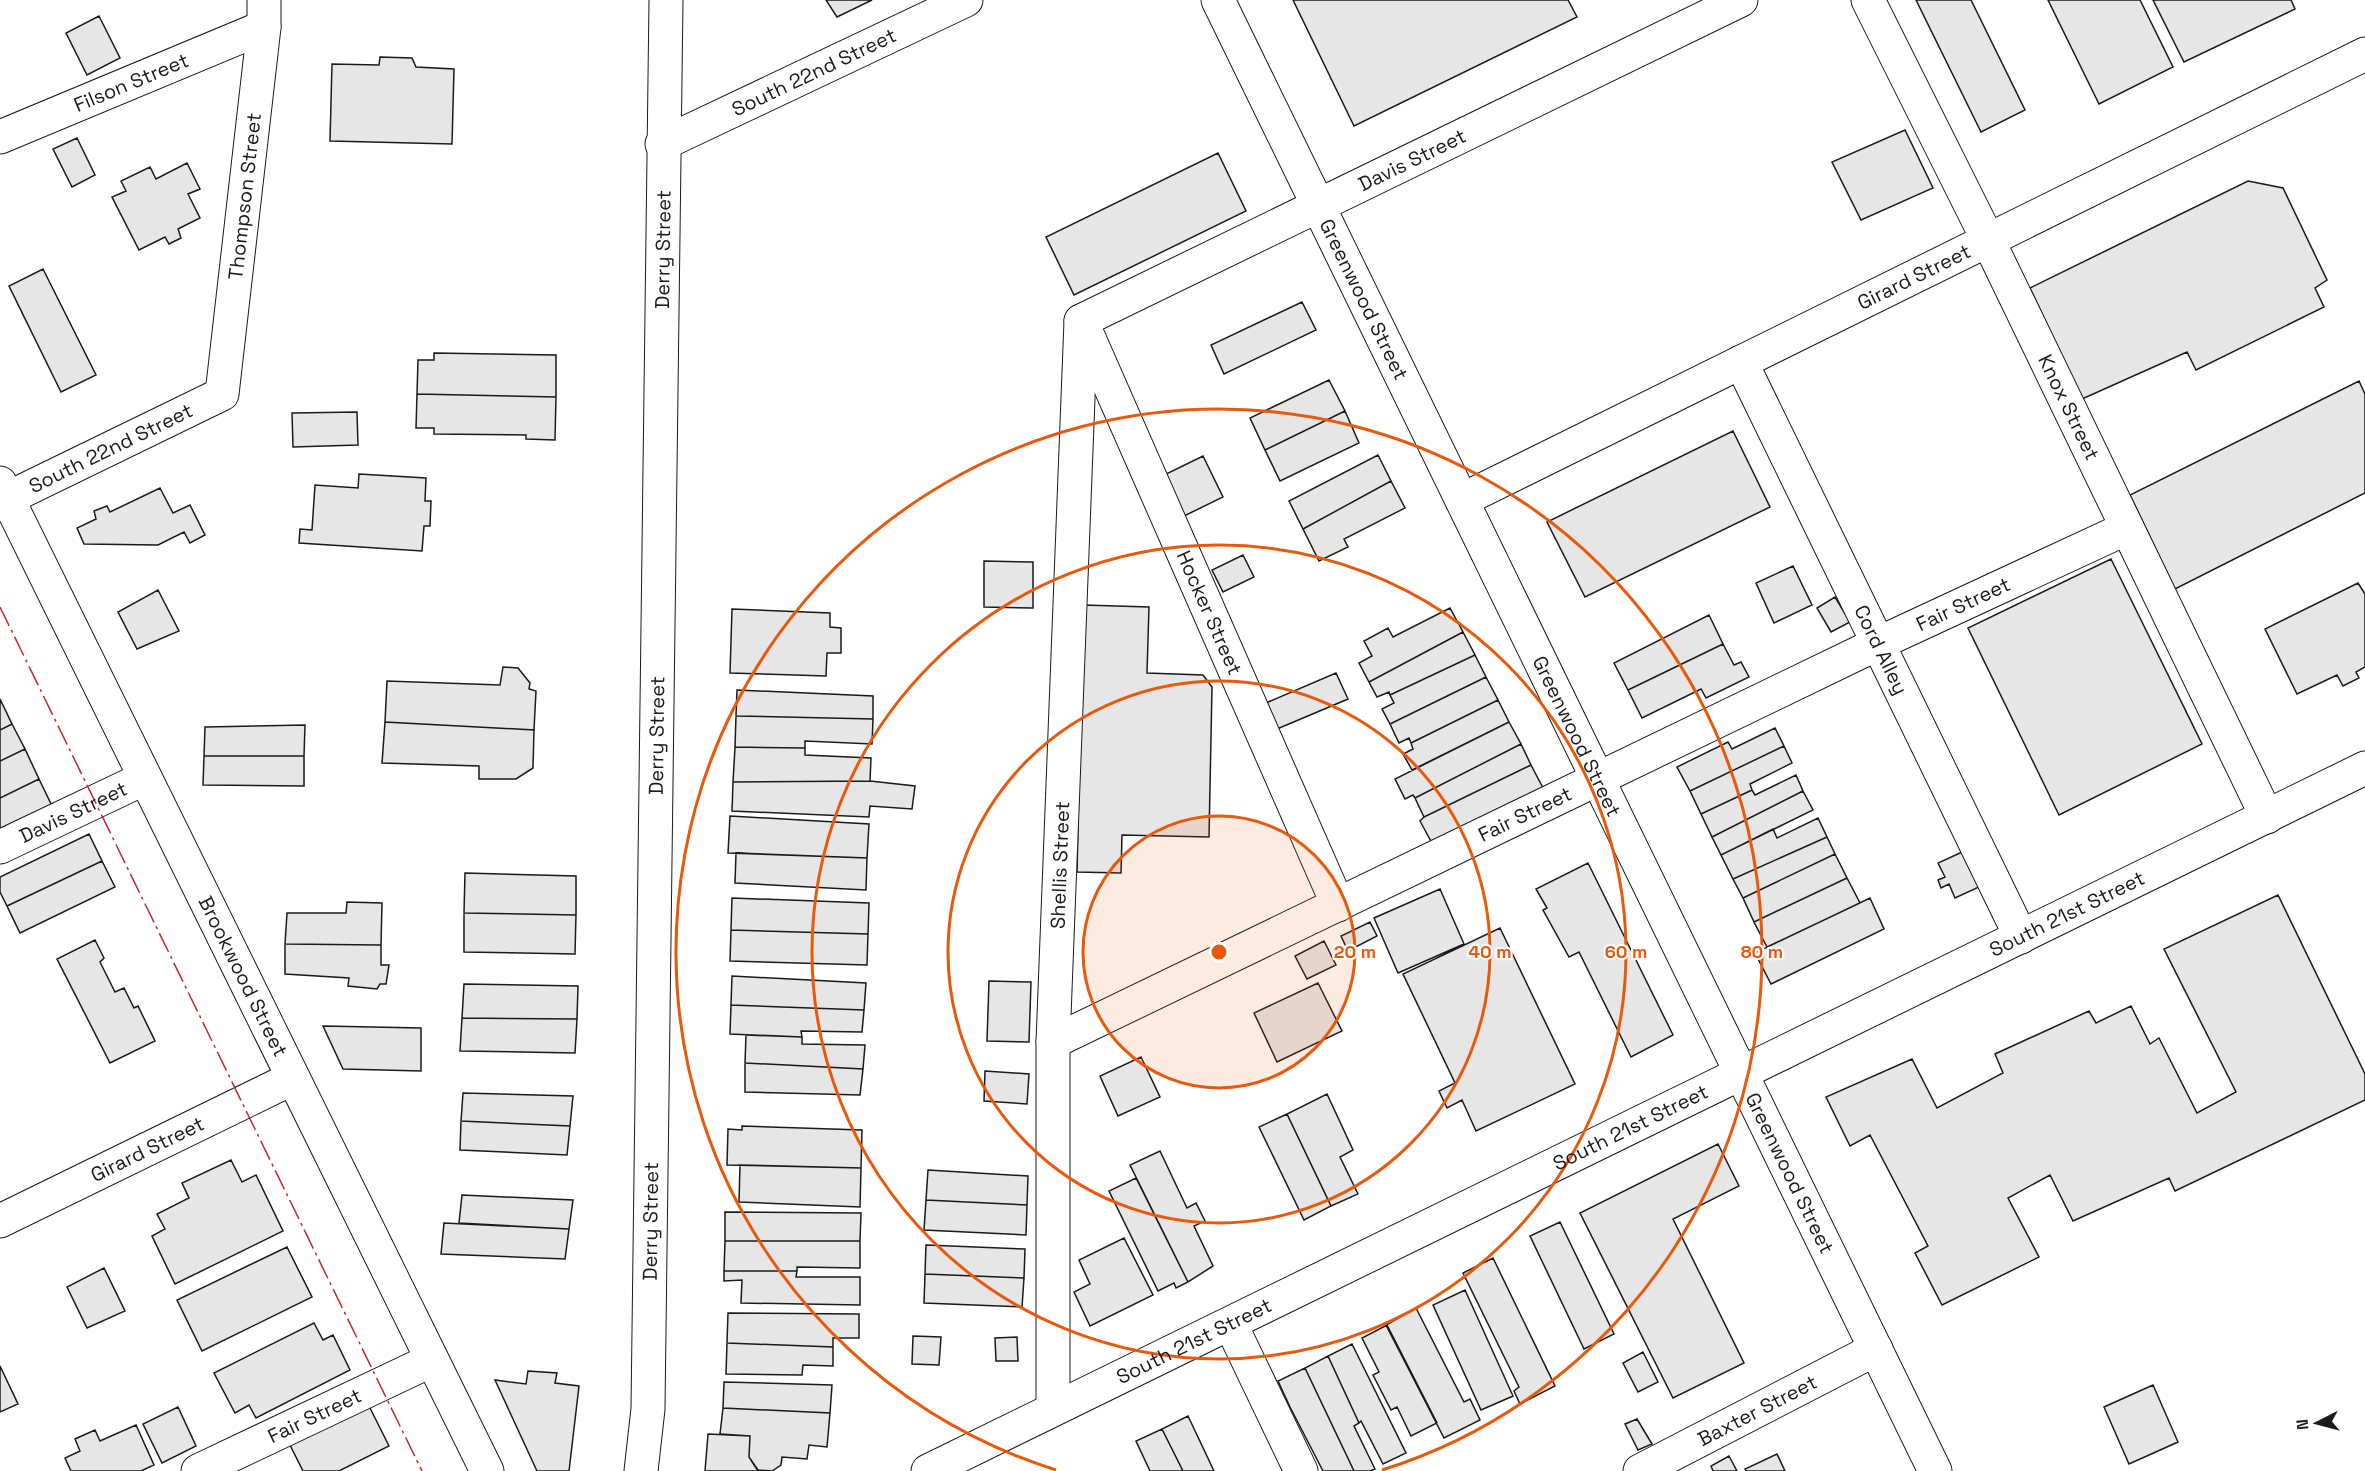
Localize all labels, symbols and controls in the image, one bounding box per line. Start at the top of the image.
street label: South 22nd Street [727,22,900,122]
street label: Filson Street [70,47,192,118]
street label: Thompson Street [222,111,267,281]
street label: Davis Street [1354,123,1470,197]
street label: Derry Street [649,190,677,309]
street label: Greenwood Street [1314,215,1414,384]
street label: Girard Street [1853,238,1975,316]
street label: Knox Street [2032,350,2105,464]
street label: South 22nd Street [24,397,197,499]
street label: Hocker Street [1171,546,1248,679]
street label: Fair Street [1912,571,2014,637]
street label: Cord Alley [1848,601,1914,699]
street label: Greenwood Street [1527,651,1627,821]
street label: Derry Street [643,676,670,795]
street label: Davis Street [15,775,131,849]
street label: Fair Street [1474,780,1576,848]
street label: Shellis Street [1044,801,1075,930]
street label: South 21st Street [1985,865,2149,963]
street label: Brookwood Street [193,892,294,1061]
text: 20 m [1334,940,1376,963]
text: 40 m [1468,940,1512,963]
text: 60 m [1605,940,1647,963]
text: 80 m [1741,940,1783,963]
centre of rings [1209,942,1229,962]
street label: South 21st Street [1548,1078,1712,1176]
street label: Greenwood Street [1740,1088,1840,1258]
street label: Girard Street [86,1110,208,1188]
street label: Derry Street [637,1162,664,1281]
street label: South 21st Street [1112,1292,1276,1390]
street label: Baxter Street [1693,1369,1821,1452]
street label: Fair Street [263,1382,366,1449]
north arrow [2287,1393,2347,1453]
text: N [2292,1418,2314,1431]

